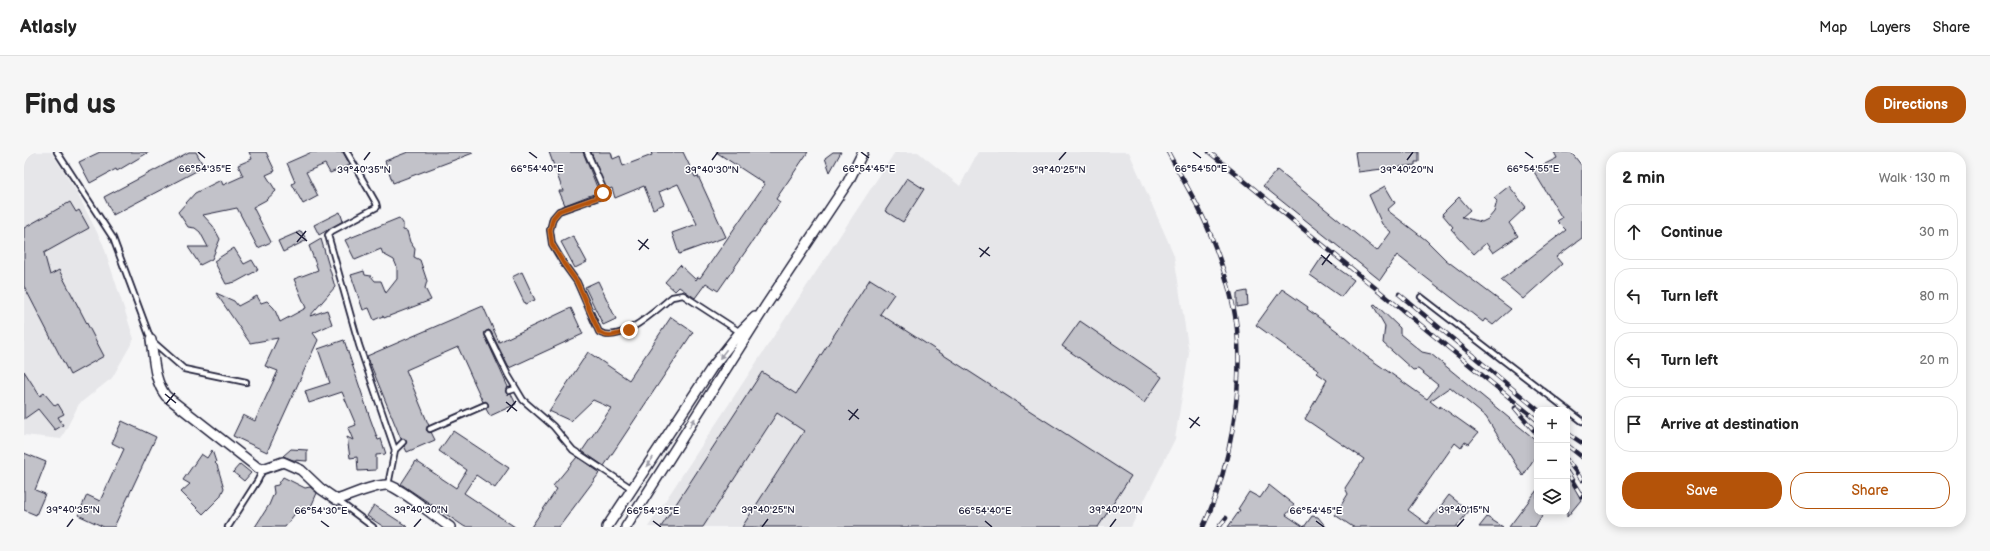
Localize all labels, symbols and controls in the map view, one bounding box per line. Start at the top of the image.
text: Atlasly [20,16,77,39]
text: Map [1819,19,1847,36]
text: Layers [1869,19,1911,36]
text: Share [1933,19,1970,36]
button: Directions [1865,86,1966,123]
text: Find us [24,88,116,121]
text: 66°54'35"E [179,163,232,175]
text: 66°54'40"E [511,163,564,175]
text: 66°54'45"E [843,163,896,175]
text: 66°54'50"E [1175,163,1228,175]
text: 66°54'55"E [1507,163,1560,175]
text: 39°40'35"N [337,164,391,176]
text: 39°40'30"N [685,164,739,176]
text: 39°40'25"N [1032,164,1086,176]
text: 39°40'20"N [1380,164,1434,176]
text: 2 min [1622,168,1665,188]
text: Walk · 130 m [1879,170,1950,186]
route start [594,184,612,202]
icon: ahead [1623,221,1645,243]
text: Continue [1661,223,1723,242]
text: 30 m [1919,224,1949,240]
icon: left [1623,285,1645,307]
text: Turn left [1661,287,1718,306]
text: 80 m [1920,288,1949,304]
route end [620,321,638,339]
one-way arrow [719,349,727,359]
icon: left [1623,349,1645,371]
text: Turn left [1661,351,1718,370]
text: 20 m [1919,352,1949,368]
map controls [1534,407,1570,515]
button: + [1534,407,1570,443]
icon: arrive [1623,413,1645,435]
text: Arrive at destination [1661,415,1799,434]
one-way arrow [688,417,695,429]
button: − [1534,443,1570,479]
one-way arrow [646,457,654,467]
button: Save [1622,472,1782,509]
button: Share [1790,472,1950,509]
button: layers [1534,479,1570,515]
text: 39°40'35"N [46,504,100,516]
text: 39°40'30"N [394,504,448,516]
text: 39°40'25"N [741,504,795,516]
text: 39°40'20"N [1089,504,1143,516]
text: 39°40'15"N [1438,504,1490,516]
text: 66°54'30"E [294,505,348,517]
text: 66°54'35"E [627,505,680,517]
text: 66°54'40"E [959,505,1012,517]
text: 66°54'45"E [1290,505,1343,517]

